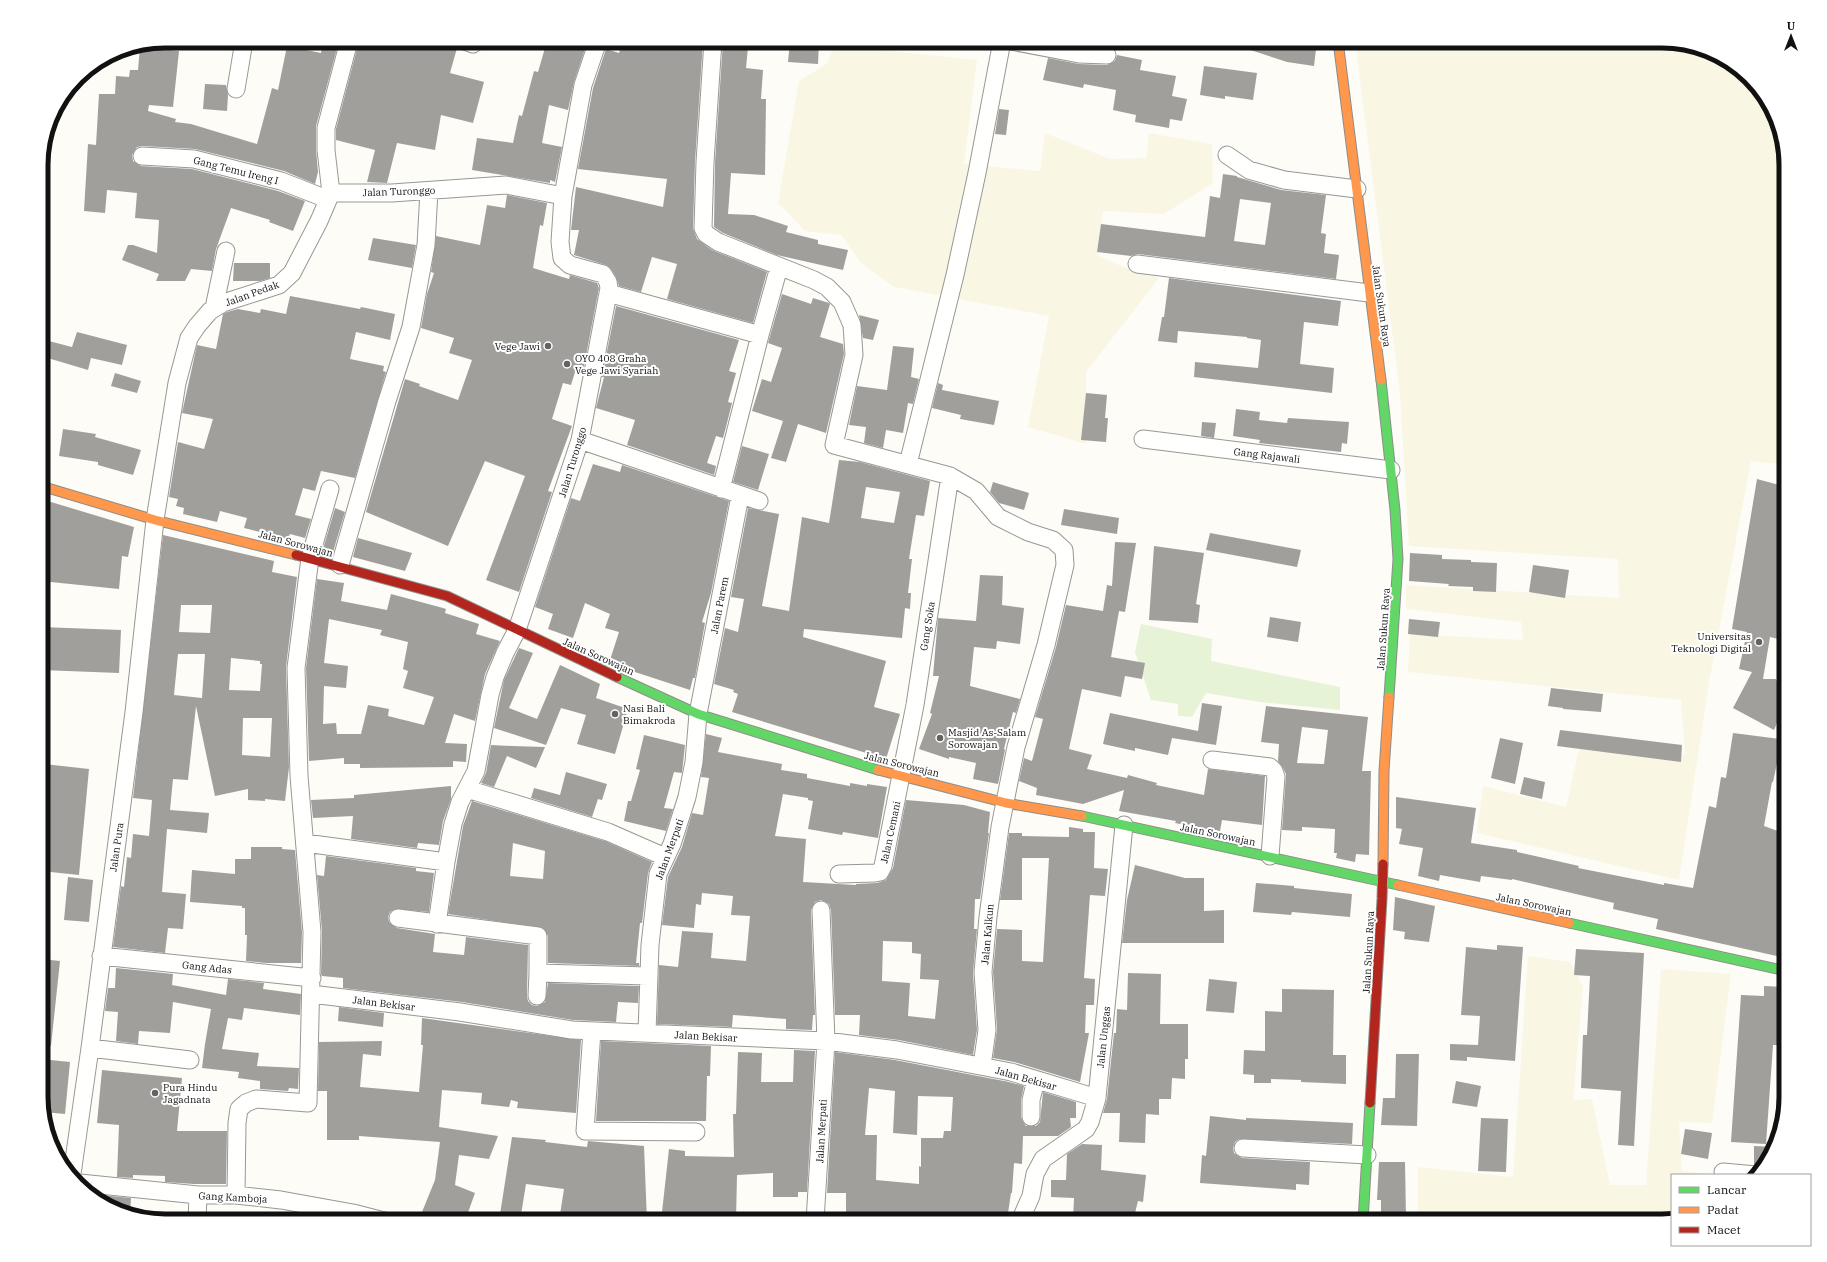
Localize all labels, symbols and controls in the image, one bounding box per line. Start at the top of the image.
north arrow [1771,16,1811,56]
text: U [1787,19,1796,33]
street label: Gang Temu Ireng I [192,154,280,187]
street label: Jalan Turonggo [363,184,436,199]
street label: Jalan Sukun Raya [1369,264,1394,348]
street label: Jalan Pedak [224,278,281,309]
place label: Vege Jawi [495,340,540,353]
marker: Vege Jawi [543,341,553,351]
place label: OYO 408 Graha Vege Jawi Syariah [575,352,658,377]
marker: OYO 408 Graha Vege Jawi Syariah [562,359,572,369]
street label: Jalan Turonggo [556,425,589,499]
street label: Gang Rajawali [1233,445,1301,466]
street label: Jalan Sorowajan [257,527,335,560]
street label: Jalan Parem [708,575,731,635]
street label: Jalan Sukun Raya [1374,587,1393,671]
street label: Gang Soka [917,600,938,652]
place label: Universitas Teknologi Digital [1671,630,1751,655]
street label: Jalan Sorowajan [561,635,637,678]
marker: Universitas Teknologi Digital [1754,637,1764,647]
place label: Nasi Bali Bimakroda [623,702,676,727]
marker: Nasi Bali Bimakroda [610,709,620,719]
place label: Masjid As-Salam Sorowajan [948,726,1027,751]
marker: Masjid As-Salam Sorowajan [935,733,945,743]
street label: Jalan Sorowajan [863,749,941,780]
street label: Jalan Cemani [878,800,903,864]
street label: Jalan Merpati [652,817,687,881]
street label: Jalan Sorowajan [1179,820,1257,849]
street label: Jalan Pura [107,821,126,872]
street label: Jalan Sorowajan [1495,890,1573,919]
street label: Jalan Kalkun [978,903,997,965]
street label: Jalan Sukun Raya [1360,910,1377,994]
street label: Gang Adas [181,958,233,977]
street label: Jalan Bekisar [352,993,417,1014]
street label: Jalan Unggas [1094,1005,1113,1069]
street label: Jalan Bekisar [674,1028,738,1045]
street label: Jalan Bekisar [994,1064,1058,1094]
place label: Pura Hindu Jagadnata [163,1081,217,1106]
marker: Pura Hindu Jagadnata [150,1088,160,1098]
street label: Jalan Merpati [813,1099,830,1163]
legend [1671,1174,1811,1246]
text: Lancar [1707,1182,1747,1197]
street label: Gang Kamboja [198,1189,268,1206]
text: Padat [1707,1202,1739,1217]
text: Macet [1707,1222,1741,1237]

